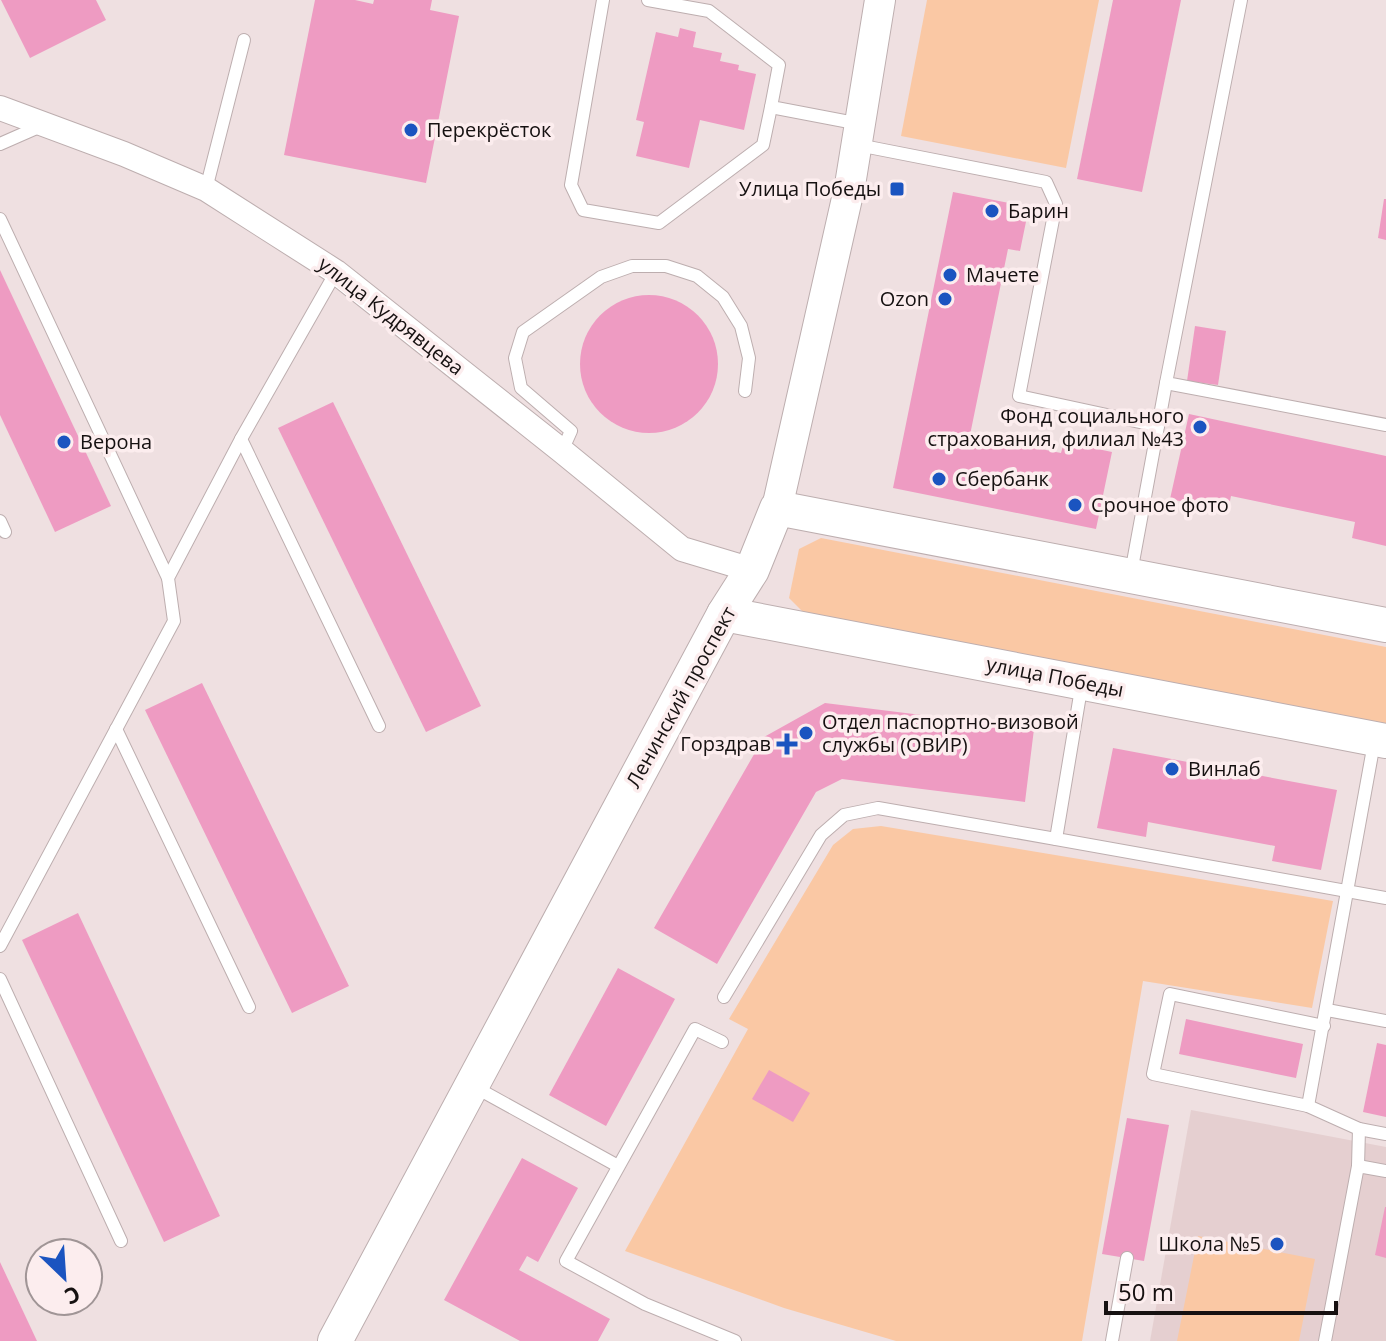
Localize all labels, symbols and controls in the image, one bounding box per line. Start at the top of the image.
place label: Перекрёсток [427,116,552,143]
marker: Перекрёсток [402,121,420,139]
place label: Улица Победы [739,175,881,202]
marker: Улица Победы [888,180,906,198]
place label: Барин [1008,197,1069,224]
marker: Барин [983,202,1001,220]
street label: улица Кудрявцева [313,250,470,381]
place label: Мачете [966,261,1039,288]
marker: Мачете [941,266,959,284]
place label: Ozon [880,285,929,312]
marker: Ozon [936,290,954,308]
place label: Фонд социального страхования, филиал №43 [928,402,1184,452]
marker: Фонд социального страхования, филиал №43 [1191,418,1209,436]
place label: Верона [80,428,152,455]
marker: Верона [55,433,73,451]
place label: Сбербанк [955,465,1050,492]
marker: Сбербанк [930,470,948,488]
place label: Срочное фото [1091,491,1229,518]
marker: Срочное фото [1066,496,1084,514]
street label: Ленинский проспект [619,601,742,792]
street label: улица Победы [984,650,1126,703]
place label: Отдел паспортно-визовой службы (ОВИР) [822,708,1079,758]
marker: Отдел паспортно-визовой службы (ОВИР) [797,724,815,742]
place label: Горздрав [680,730,771,757]
marker: Горздрав [778,735,796,753]
place label: Винлаб [1188,755,1261,782]
marker: Винлаб [1163,760,1181,778]
place label: Школа №5 [1158,1230,1261,1257]
marker: Школа №5 [1268,1235,1286,1253]
north arrow [24,1237,104,1317]
scale bar [1106,1265,1336,1315]
text: 50 m [1118,1275,1174,1308]
text: С [60,1279,86,1313]

